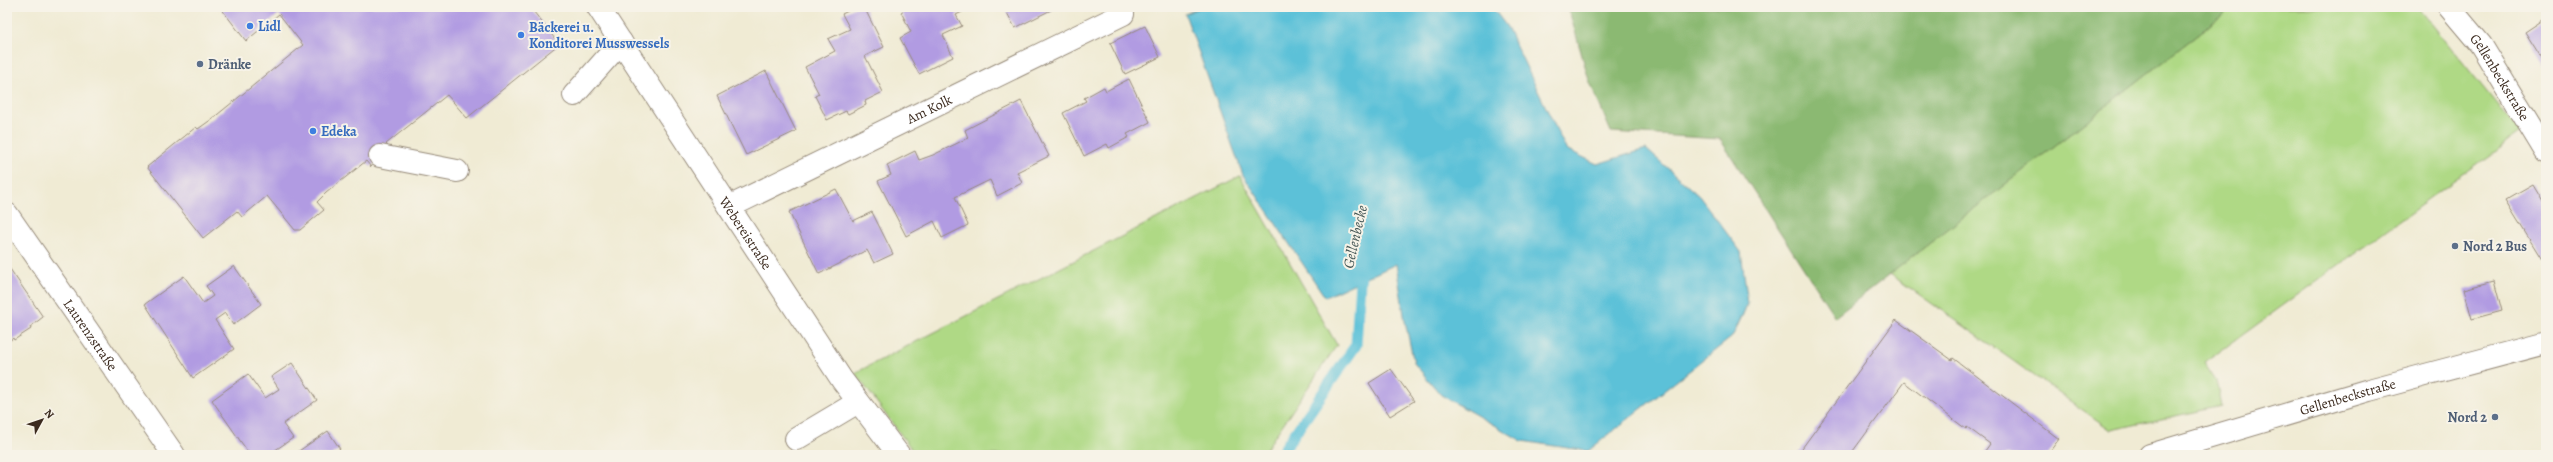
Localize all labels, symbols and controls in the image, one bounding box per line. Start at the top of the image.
place label: Lidl [258,17,281,36]
place label: Bäckerei u. Konditorei Musswessels [529,18,670,53]
marker: Lidl [245,21,255,31]
marker: Bäckerei u. Konditorei Musswessels [516,30,526,40]
street label: Gellenbeckstraße [2465,30,2534,124]
place label: Dränke [208,55,252,74]
marker: Dränke [195,59,205,69]
street label: Am Kolk [903,90,955,129]
place label: Edeka [321,122,357,141]
marker: Edeka [308,126,318,136]
street label: Webereistraße [714,192,776,273]
water label: Gellenbecke [1338,203,1372,270]
place label: Nord 2 Bus [2463,237,2527,256]
marker: Nord 2 Bus [2450,241,2460,251]
street label: Laurenzstraße [59,295,122,375]
street label: Gellenbeckstraße [2297,374,2398,420]
north arrow [22,400,62,440]
text: N [41,406,58,422]
place label: Nord 2 [2448,408,2487,427]
marker: Nord 2 [2490,412,2500,422]

